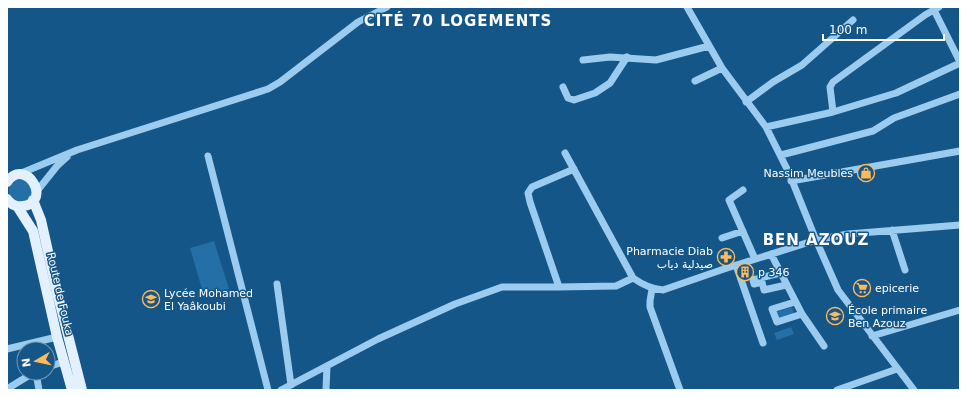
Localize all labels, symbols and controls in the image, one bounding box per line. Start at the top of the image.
district label: CITÉ 70 LOGEMENTS [364,11,552,30]
scale bar [823,16,944,42]
text: 100 m [829,23,867,37]
shop icon: Nassim Meubles [856,163,876,183]
place label: Nassim Meubles [764,167,853,180]
district label: BEN AZOUZ [763,231,869,249]
place label: Pharmacie Diab صيدلية دياب [626,245,713,271]
pharmacy icon: Pharmacie Diab صيدلية دياب [716,247,736,267]
street label: Route de Fouka [44,251,76,337]
building icon: p 346 [735,262,755,282]
place label: p 346 [758,266,789,279]
supermarket icon: epicerie [852,278,872,298]
place label: epicerie [875,282,919,295]
place label: Lycée Mohamed El Yaâkoubi [164,287,253,313]
school or university icon: Lycée Mohamed El Yaâkoubi [141,289,161,309]
place label: École primaire Ben Azouz [848,304,927,330]
school or university icon: École primaire Ben Azouz [825,306,845,326]
north arrow [16,341,56,381]
text: N [19,357,34,368]

